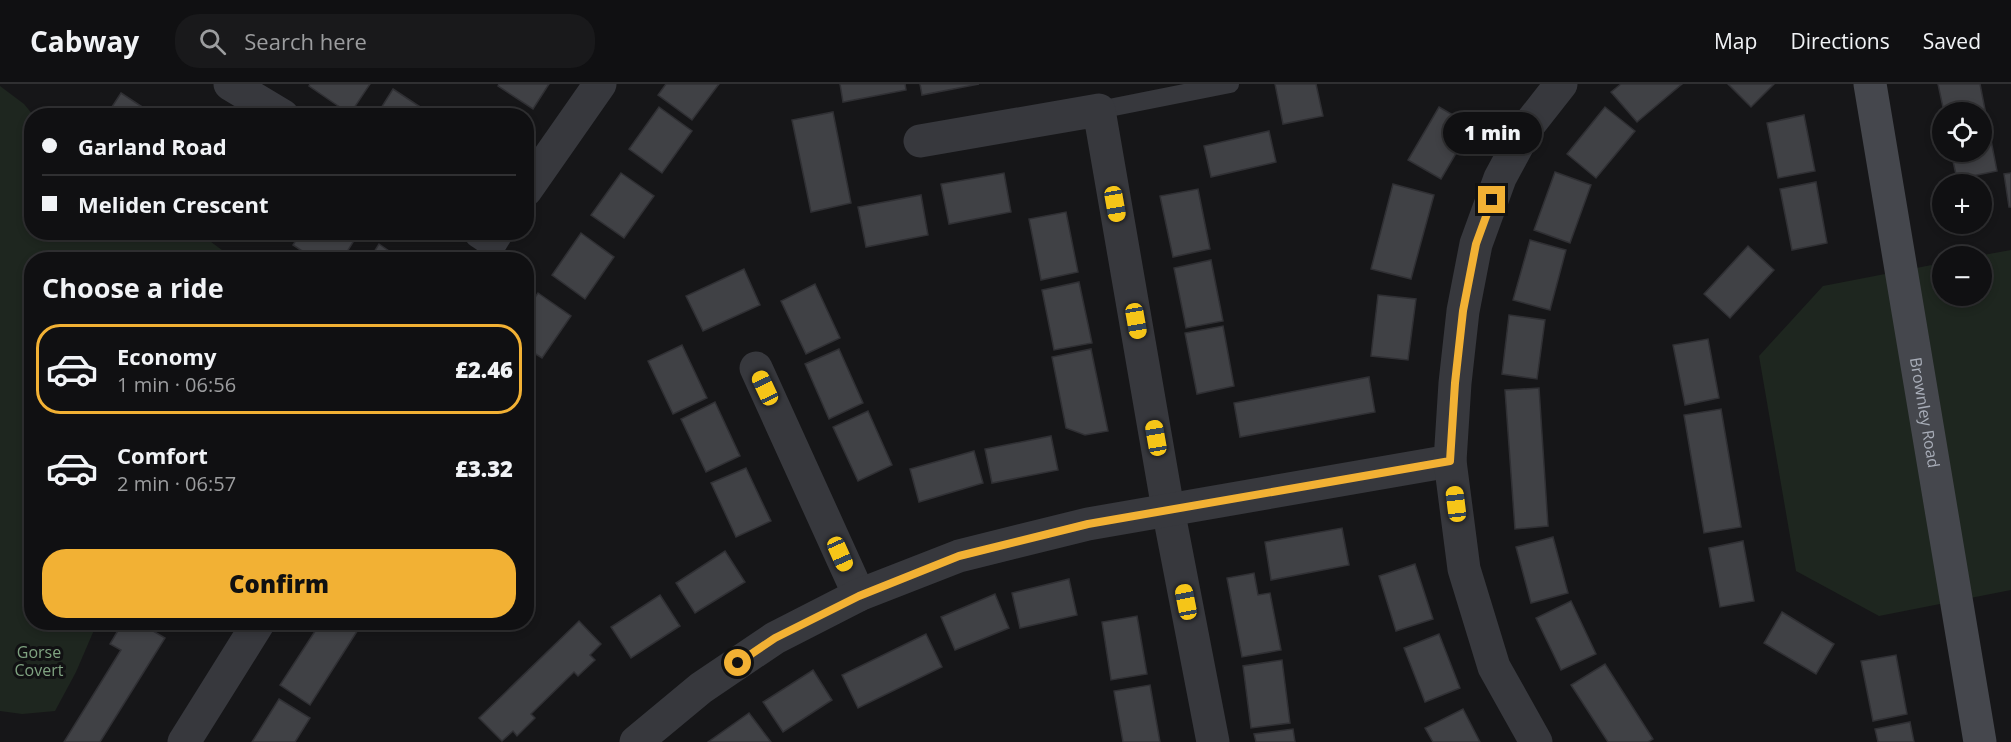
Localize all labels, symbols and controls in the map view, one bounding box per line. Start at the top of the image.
search box [175,14,595,68]
text: Cabway [30,22,139,60]
icon: search [196,25,229,58]
text: Search here [244,26,367,56]
text: Map [1714,27,1757,55]
text: Directions [1790,27,1890,55]
text: Saved [1923,27,1981,55]
map controls [1932,102,1992,306]
button: locate [1932,102,1992,162]
callout: 1 min [1442,113,1541,155]
text: 1 min [1464,119,1521,146]
text: Garland Road [78,131,227,161]
button: + [1932,174,1992,234]
car [1103,185,1127,223]
route end [1478,186,1505,213]
text: Meliden Crescent [78,189,269,219]
button: − [1932,246,1992,306]
text: Choose a ride [42,269,224,306]
car [1124,302,1148,340]
text: Economy [117,341,216,371]
icon: car [45,342,99,396]
text: £2.46 [455,354,513,384]
street label: Brownley Road [1905,355,1945,470]
car [749,368,781,408]
text: 1 min · 06:56 [117,371,236,398]
car [1144,419,1168,457]
text: Comfort [117,440,208,470]
icon: car [45,441,99,495]
text: £3.32 [455,453,513,483]
text: 2 min · 06:57 [117,470,236,497]
car [1445,485,1467,523]
car [824,534,856,574]
button: Confirm [42,549,516,618]
car [1174,583,1198,621]
park label: Gorse Covert [15,641,64,681]
route start [724,649,751,676]

